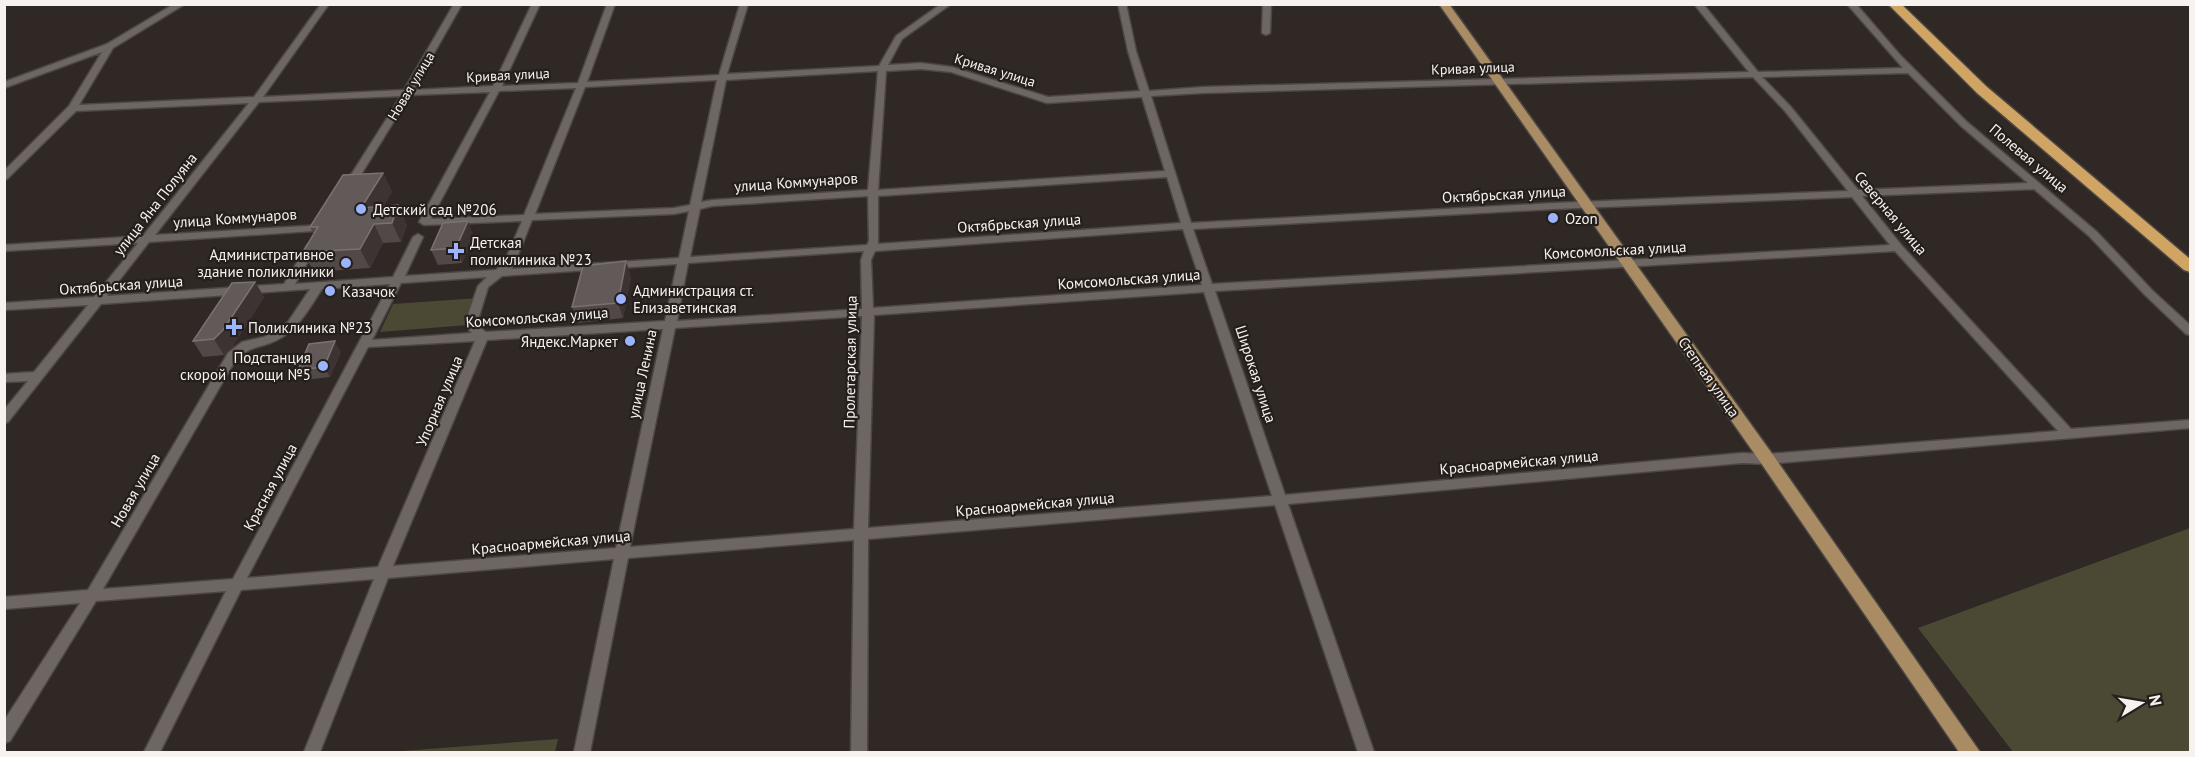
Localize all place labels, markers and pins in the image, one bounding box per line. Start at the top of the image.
place label: Детский сад №206 [373,200,497,219]
marker: Детский сад №206 [354,202,368,216]
place label: Ozon [1565,209,1598,228]
marker: Ozon [1546,211,1560,225]
place label: Детская поликлиника №23 [470,233,592,269]
marker: Детская поликлиника №23 [447,242,465,260]
place label: Административное здание поликлиники [197,245,334,281]
marker: Административное здание поликлиники [339,256,353,270]
place label: Администрация ст. Елизаветинская [633,281,754,317]
place label: Казачок [342,282,396,301]
marker: Казачок [323,284,337,298]
marker: Администрация ст. Елизаветинская [614,292,628,306]
marker: Поликлиника №23 [225,318,243,336]
place label: Поликлиника №23 [248,318,372,337]
place label: Яндекс.Маркет [521,332,618,351]
marker: Яндекс.Маркет [623,334,637,348]
place label: Подстанция скорой помощи №5 [180,348,311,384]
marker: Подстанция скорой помощи №5 [316,359,330,373]

